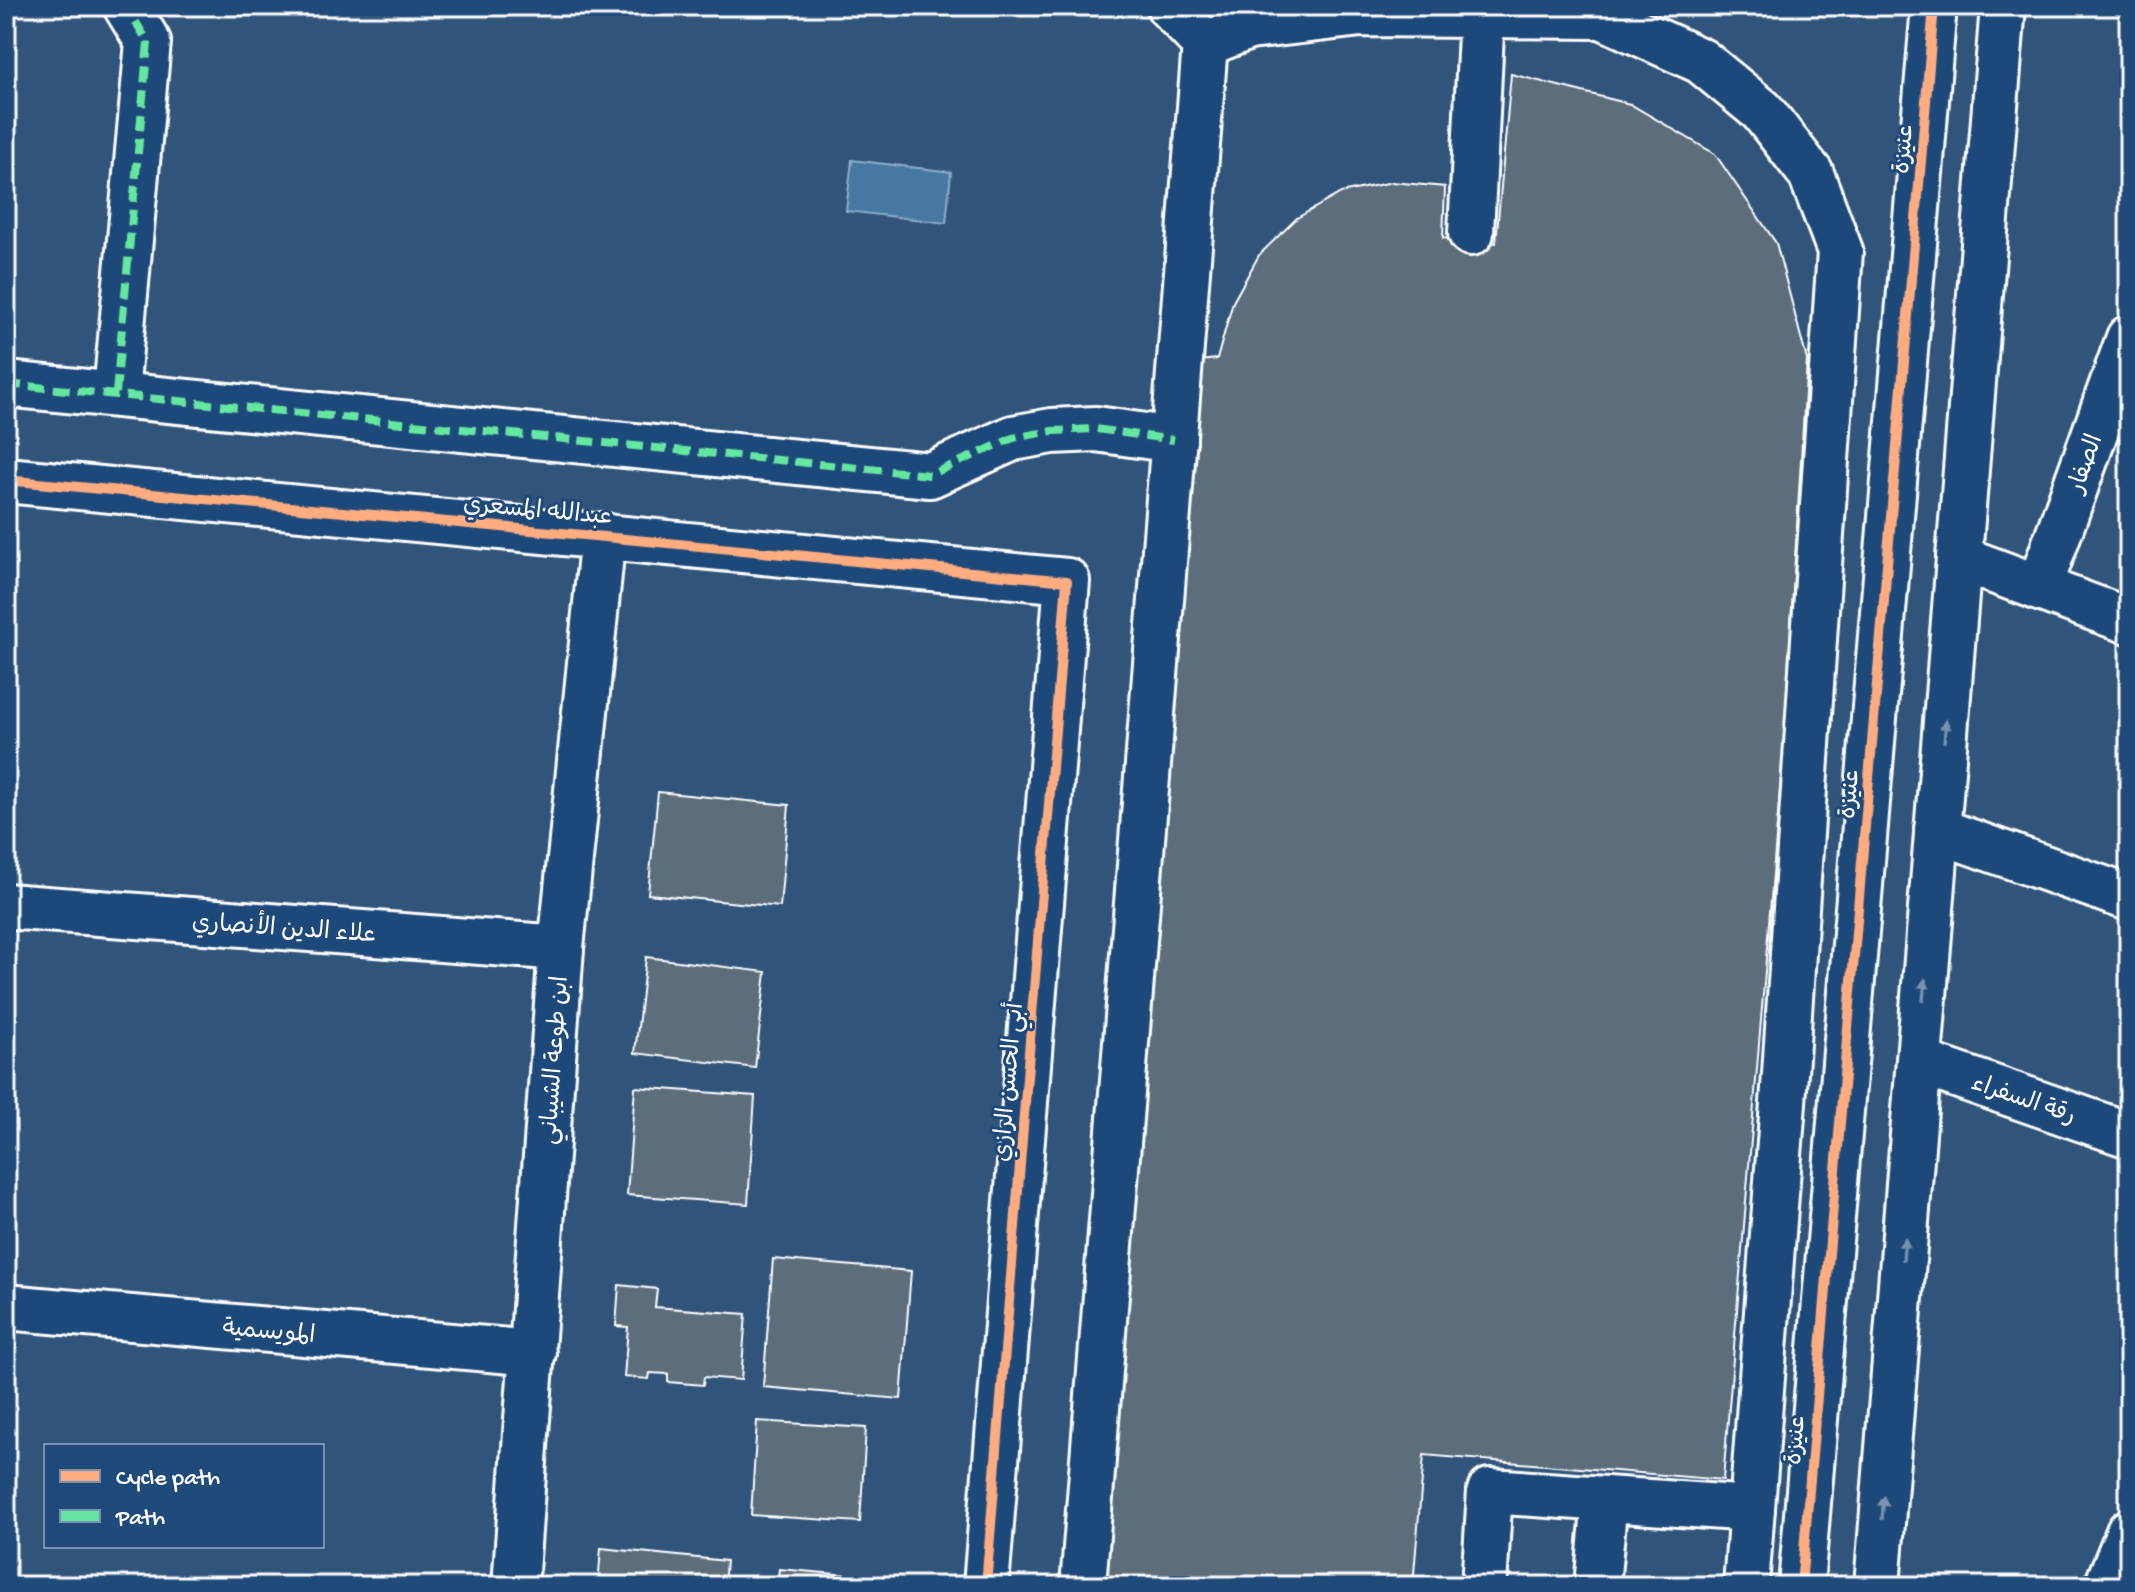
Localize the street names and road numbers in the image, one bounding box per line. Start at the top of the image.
street label: عنيزة [1889,123,1922,175]
street label: الصفار [2063,431,2111,499]
street label: عبدالله المسعري [462,492,613,533]
street label: عنيزة [1835,768,1868,820]
street label: علاء الدين الأنصاري [191,904,377,951]
street label: ابن طوعة الشيباني [536,975,580,1146]
street label: أبي الحسن الرازي [985,1001,1035,1163]
street label: رقة السفراء [1967,1070,2079,1133]
street label: المويسمية [221,1315,316,1352]
street label: عنيزة [1781,1414,1814,1466]

